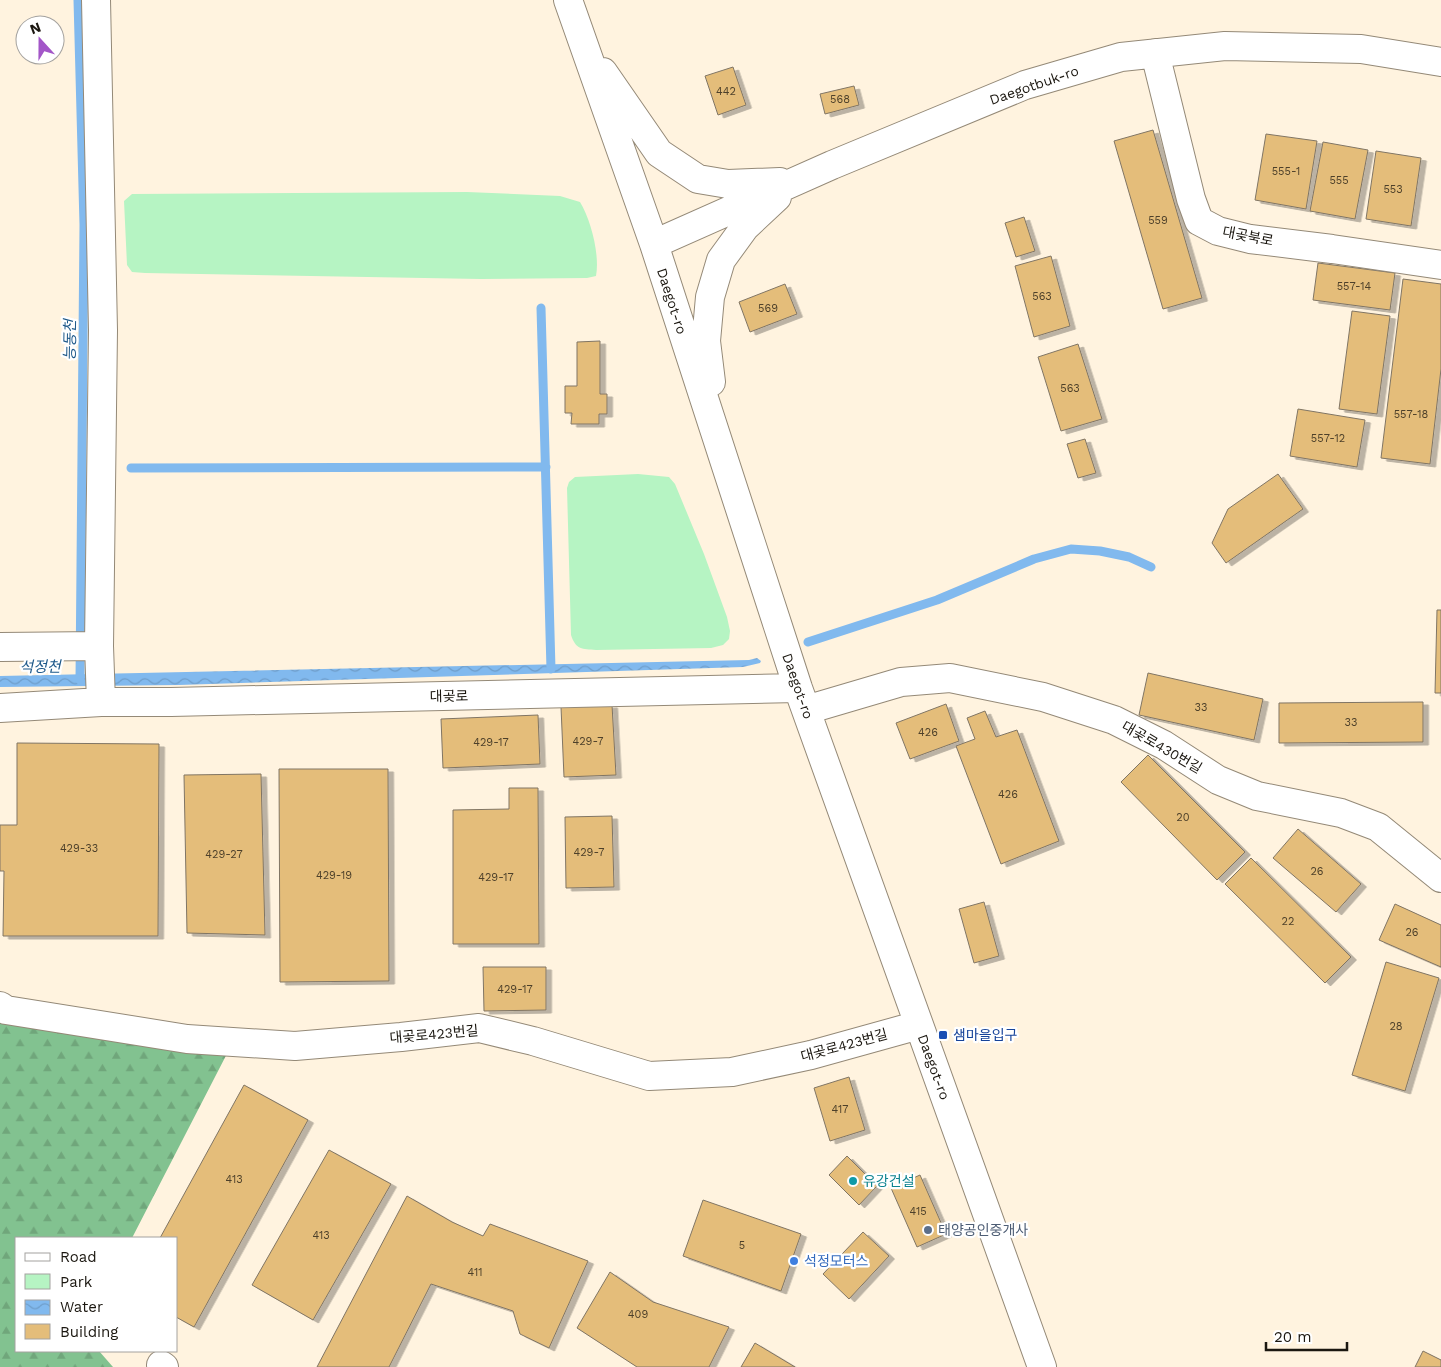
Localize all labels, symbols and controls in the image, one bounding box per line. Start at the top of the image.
north arrow [15,15,65,65]
text: N [28,19,43,37]
street label: Daegotbuk-ro [987,62,1081,108]
house number: 442 [716,85,736,98]
house number: 568 [830,93,850,106]
house number: 555-1 [1272,165,1300,178]
house number: 555 [1329,174,1349,187]
house number: 553 [1383,183,1403,196]
house number: 559 [1148,214,1168,227]
street label: 대곶북로 [1221,223,1275,249]
street label: Daegot-ro [654,266,690,336]
house number: 557-14 [1337,280,1372,293]
house number: 563 [1032,290,1052,303]
house number: 569 [758,302,778,315]
water label: 능동천 [61,317,79,361]
house number: 563 [1060,382,1080,395]
house number: 557-18 [1394,408,1429,421]
house number: 557-12 [1311,432,1345,445]
street label: Daegot-ro [779,651,817,721]
water label: 석정천 [19,658,63,676]
street label: 대곶로 [430,688,469,704]
house number: 33 [1195,701,1207,714]
house number: 33 [1345,716,1357,729]
street label: 대곶로430번길 [1119,718,1205,776]
house number: 426 [918,726,938,739]
house number: 429-7 [572,735,604,748]
house number: 429-17 [473,736,509,749]
house number: 426 [998,788,1018,801]
house number: 20 [1176,811,1190,824]
house number: 429-33 [60,842,98,855]
house number: 429-7 [573,846,605,859]
house number: 429-27 [205,848,243,861]
house number: 26 [1310,865,1324,878]
house number: 429-19 [316,869,352,882]
house number: 429-17 [478,871,514,884]
house number: 22 [1282,915,1294,928]
house number: 26 [1405,926,1419,939]
house number: 429-17 [497,983,533,996]
house number: 28 [1389,1020,1403,1033]
street label: 대곶로423번길 [389,1022,479,1046]
street label: 대곶로423번길 [799,1026,889,1064]
place label: 샘마을입구 [953,1027,1018,1043]
marker: 샘마을입구 [937,1029,949,1041]
street label: Daegot-ro [915,1032,953,1102]
house number: 417 [831,1103,849,1116]
house number: 413 [225,1173,243,1186]
place label: 유강건설 [863,1173,915,1189]
marker: 유강건설 [847,1175,859,1187]
house number: 415 [909,1205,927,1218]
place label: 태양공인중개사 [938,1222,1028,1238]
marker: 태양공인중개사 [922,1224,934,1236]
house number: 413 [312,1229,330,1242]
legend [15,1237,178,1352]
house number: 5 [739,1239,745,1252]
text: Road [60,1248,97,1266]
place label: 석정모터스 [804,1253,869,1269]
marker: 석정모터스 [788,1255,800,1267]
house number: 411 [467,1266,483,1279]
text: Park [60,1273,93,1291]
text: Water [60,1298,103,1316]
house number: 409 [628,1308,648,1321]
scale bar [1266,1320,1347,1352]
text: Building [60,1323,118,1341]
text: 20 m [1274,1328,1312,1346]

